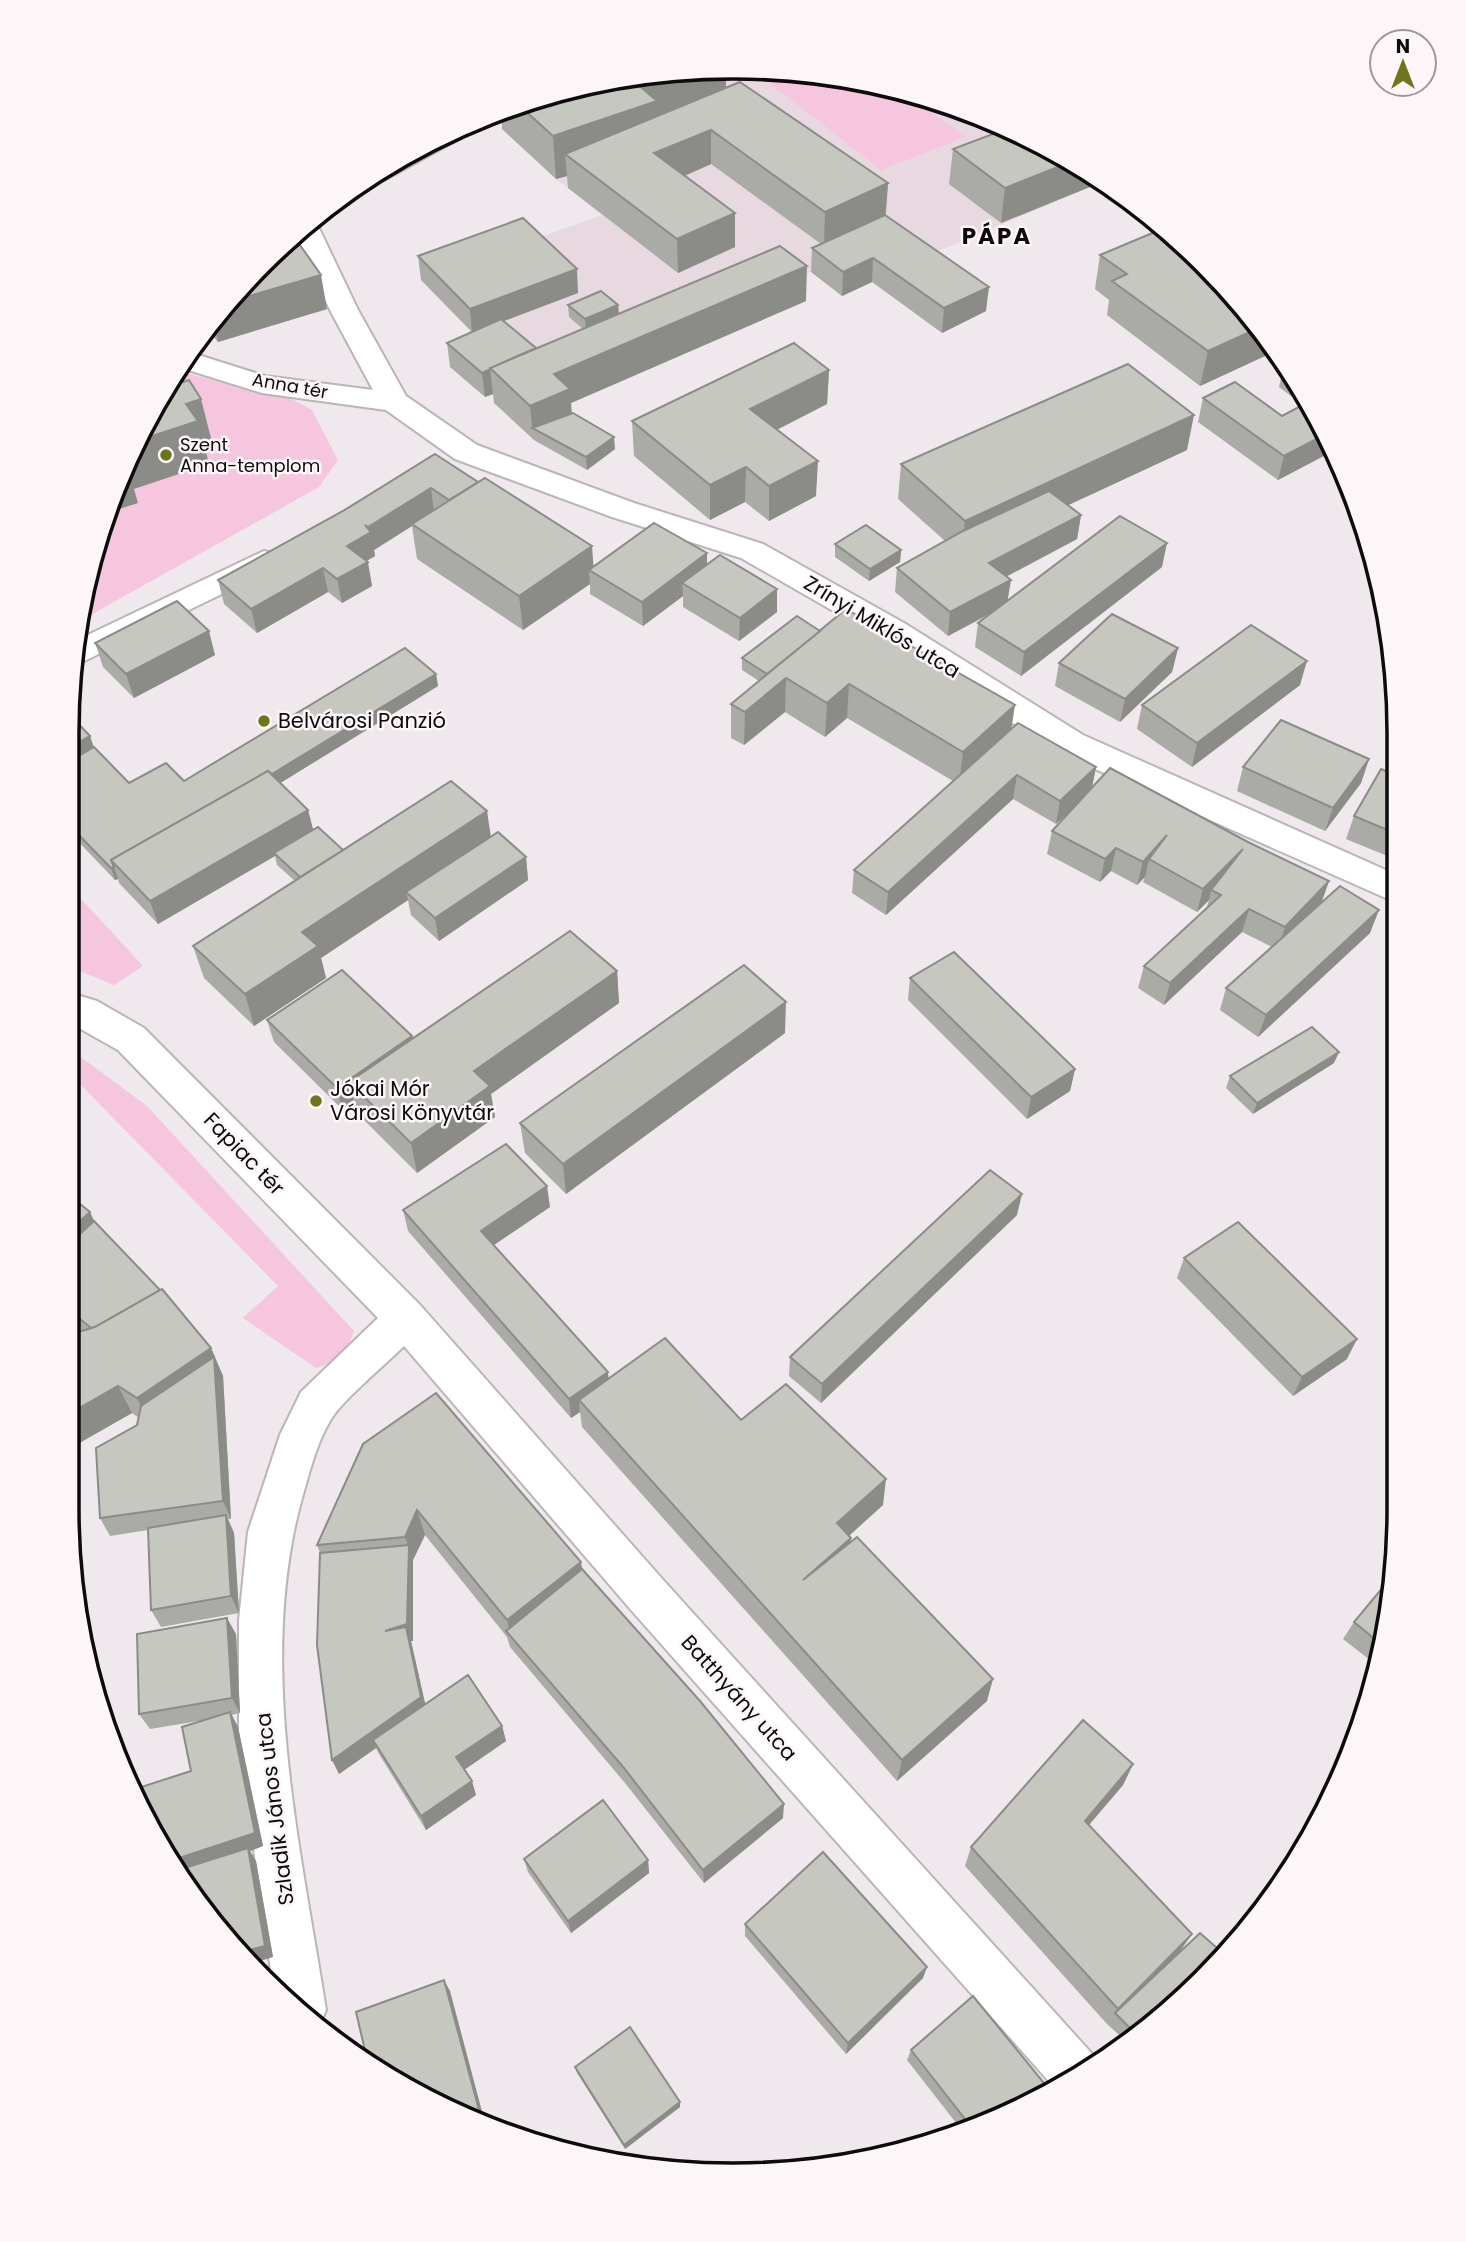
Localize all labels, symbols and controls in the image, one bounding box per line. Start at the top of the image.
north arrow [1368,28,1438,98]
text: N [1396,33,1410,60]
district label: PÁPA [962,220,1032,252]
street label: Anna tér [250,367,330,405]
place label: Szent Anna-templom [180,432,320,478]
marker: Szent Anna-templom [158,447,174,463]
street label: Zrínyi Miklós utca [799,568,966,685]
place label: Belvárosi Panzió [278,706,446,735]
marker: Belvárosi Panzió [256,713,272,729]
place label: Jókai Mór Városi Könyvtár [330,1074,494,1127]
marker: Jókai Mór Városi Könyvtár [308,1093,324,1109]
street label: Fapiac tér [197,1106,291,1202]
street label: Batthyány utca [675,1628,804,1767]
street label: Szladik János utca [248,1711,301,1907]

